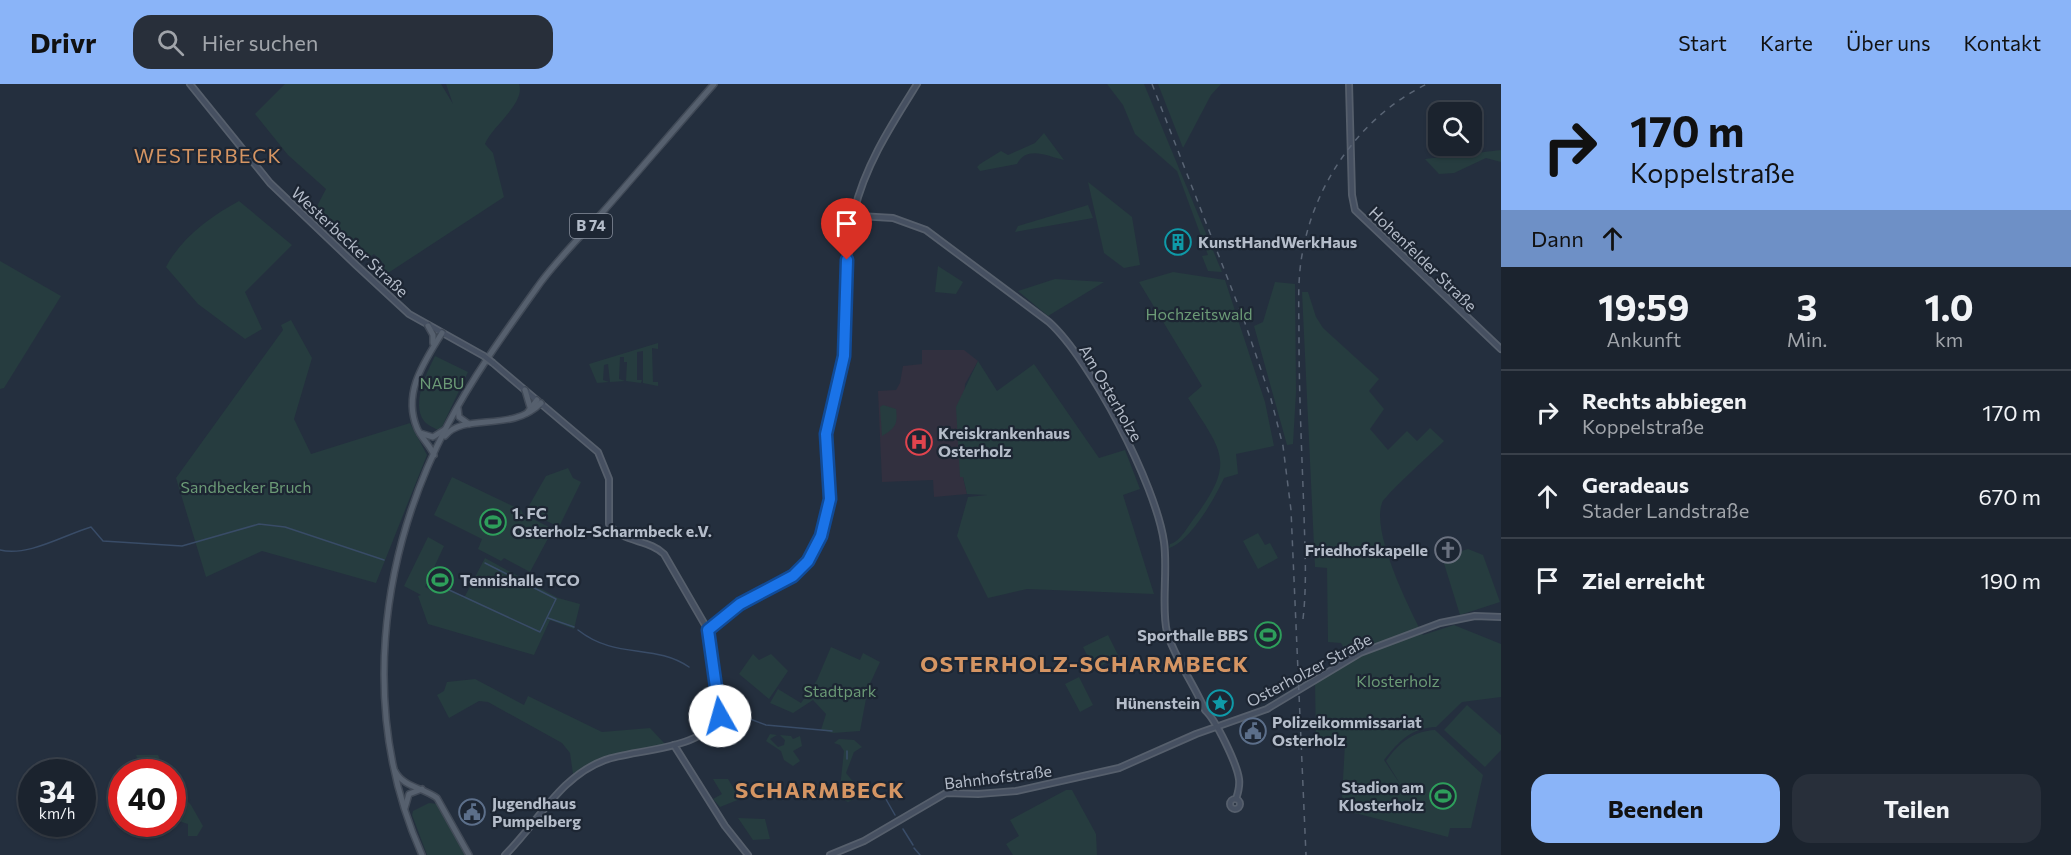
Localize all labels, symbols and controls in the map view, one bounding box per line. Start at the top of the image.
search box [133,15,553,69]
text: Drivr [30,25,97,59]
icon: search [154,26,187,59]
text: Hier suchen [202,29,318,56]
text: Start [1678,30,1727,55]
text: Karte [1760,30,1813,55]
text: Über uns [1846,30,1930,55]
text: Kontakt [1963,30,2041,55]
map controls [1428,102,1482,156]
button: search [1428,102,1482,156]
text: 170 m [1630,104,1744,156]
icon: right [1531,108,1609,186]
district label: WESTERBECK [134,143,282,167]
text: Koppelstraße [1630,156,1795,189]
street label: Westerbecker Straße [288,183,413,301]
pin [821,198,872,260]
street label: Hohenfelder Straße [1366,202,1481,315]
icon: arrive [830,207,863,240]
road number: B 74 [570,214,612,238]
icon: ahead [1596,222,1629,255]
text: Dann [1531,225,1584,252]
building icon: KunstHandWerkHaus [1163,227,1193,257]
place label: KunstHandWerkHaus [1198,232,1357,251]
text: 19:59 [1598,284,1689,328]
text: 3 [1796,284,1817,328]
text: 1.0 [1924,284,1974,328]
park label: Hochzeitswald [1145,304,1253,323]
text: Ankunft [1606,327,1681,351]
text: Min. [1787,327,1827,351]
text: km [1935,327,1963,351]
street label: Am Osterholze [1076,341,1147,445]
park label: NABU [419,373,465,392]
text: Rechts abbiegen [1582,387,1747,414]
icon: right [1531,396,1564,429]
text: 170 m [1982,399,2041,426]
text: Koppelstraße [1582,414,1704,438]
place label: Kreiskrankenhaus Osterholz [938,423,1070,460]
hospital icon: Kreiskrankenhaus Osterholz [904,427,934,457]
text: Geradeaus [1582,471,1689,498]
park label: Sandbecker Bruch [181,477,311,496]
icon: ahead [1531,480,1564,513]
text: 670 m [1978,483,2041,510]
text: Stader Landstraße [1582,498,1749,522]
place label: 1. FC Osterholz-Scharmbeck e.V. [512,503,712,540]
sports icon: 1. FC Osterholz-Scharmbeck e.V. [478,507,508,537]
church icon: Friedhofskapelle [1433,535,1463,565]
place label: Friedhofskapelle [1305,540,1428,559]
icon: arrive [1531,564,1564,597]
sports icon: Tennishalle TCO [425,565,455,595]
text: Ziel erreicht [1582,567,1705,594]
text: 190 m [1980,567,2041,594]
place label: Tennishalle TCO [460,570,580,589]
sports icon: Sporthalle BBS [1253,620,1283,650]
place label: Sporthalle BBS [1137,625,1248,644]
street label: Osterholzer Straße [1243,629,1374,711]
district label: OSTERHOLZ-SCHARMBECK [920,650,1250,677]
park label: Klosterholz [1356,671,1440,690]
park label: Stadtpark [804,681,877,700]
position arrow [688,684,752,748]
place icon: Hünenstein [1205,688,1235,718]
place label: Hünenstein [1116,693,1200,712]
place label: Polizeikommissariat Osterholz [1272,712,1422,749]
public building icon: Polizeikommissariat Osterholz [1238,716,1268,746]
speed limit sign: 40 [108,759,186,837]
street label: Bahnhofstraße [943,760,1053,793]
text: 34 [39,772,75,809]
button: Beenden [1531,774,1780,843]
button: Teilen [1792,774,2041,843]
district label: SCHARMBECK [735,776,905,803]
place label: Stadion am Klosterholz [1339,777,1424,814]
sports icon: Stadion am Klosterholz [1428,781,1458,811]
place label: Jugendhaus Pumpelberg [492,793,581,830]
public building icon: Jugendhaus Pumpelberg [457,797,487,827]
text: km/h [39,804,75,822]

